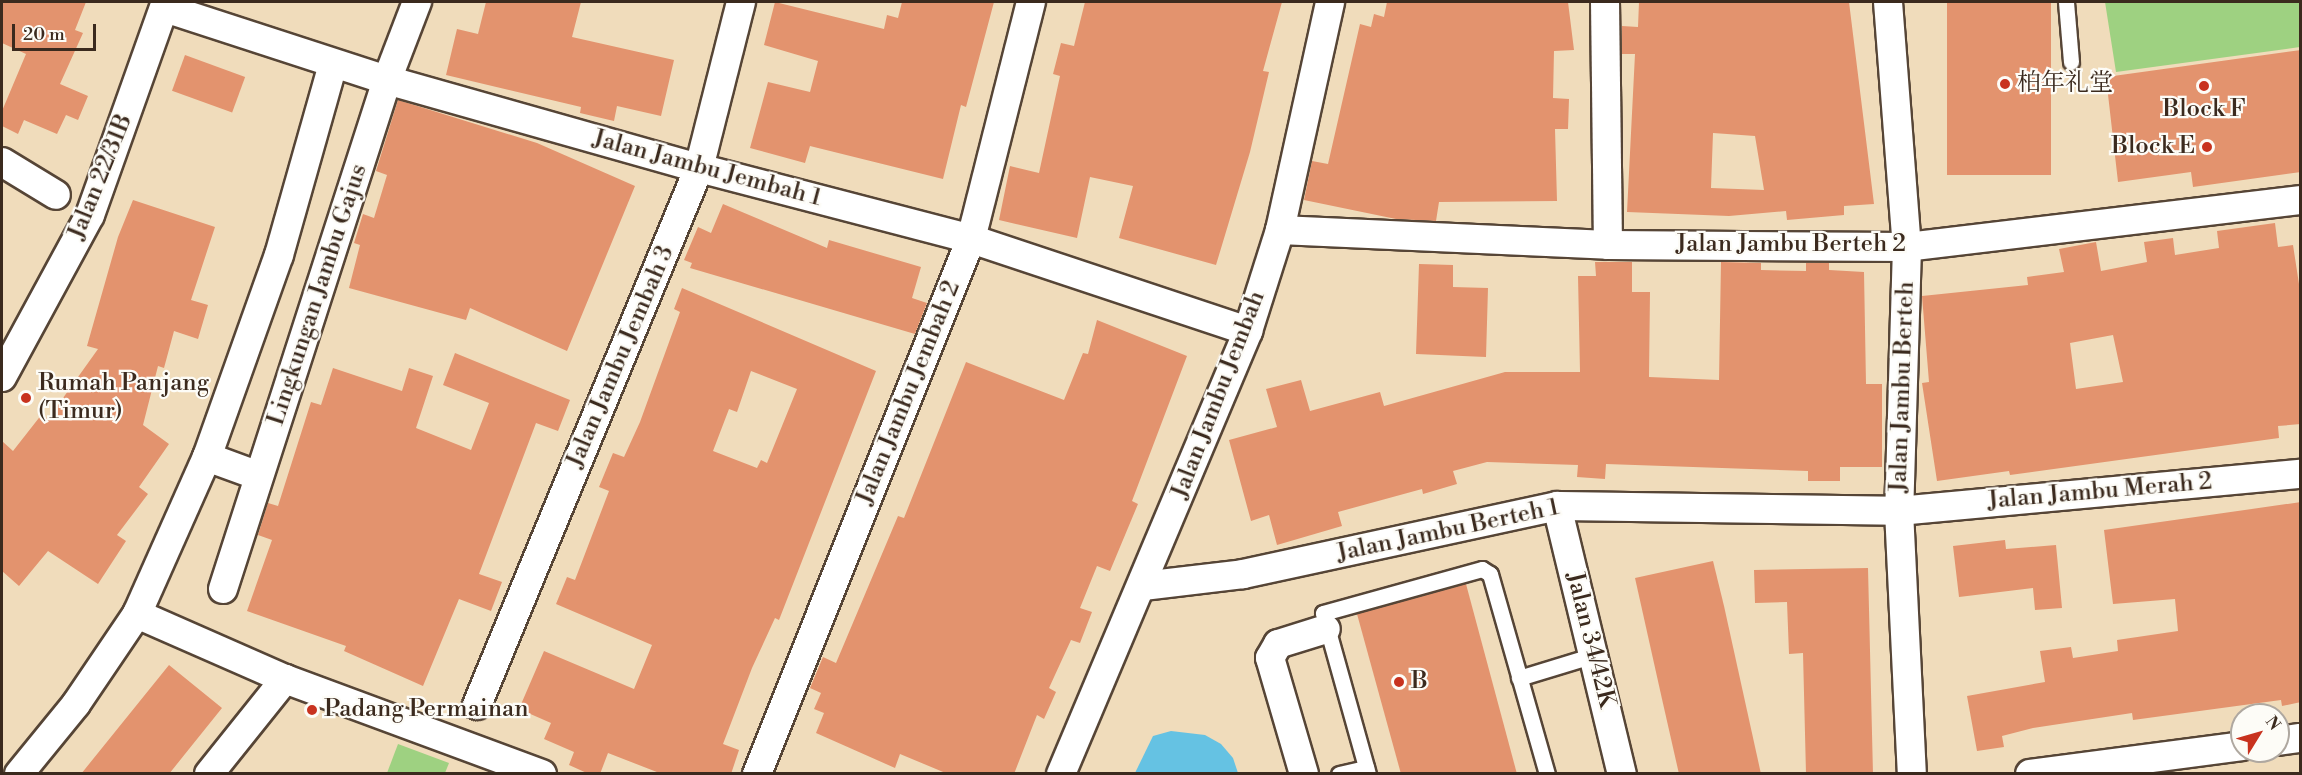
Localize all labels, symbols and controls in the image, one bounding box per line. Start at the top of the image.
scale bar [15,12,99,50]
text: 20 m [23,23,65,46]
place label: 柏年礼堂 [2017,70,2113,98]
marker: 柏年礼堂 [1998,77,2012,91]
marker: Block F [2197,79,2211,93]
place label: Block F [2163,96,2245,124]
street label: Jalan 22/31B [63,110,139,244]
street label: Jalan Jambu Jembah 1 [590,125,824,213]
place label: Block E [2111,133,2195,161]
marker: Block E [2200,140,2214,154]
street label: Lingkungan Jambu Gajus [262,161,374,429]
street label: Jalan Jambu Berteh 2 [1676,231,1906,259]
street label: Jalan Jambu Jembah 3 [561,242,681,472]
street label: Jalan Jambu Jembah 2 [851,277,967,509]
street label: Jalan Jambu Berteh [1885,281,1921,493]
street label: Jalan Jambu Jembah [1166,287,1272,503]
place label: Rumah Panjang (Timur) [38,370,209,426]
marker: Rumah Panjang (Timur) [19,391,33,405]
street label: Jalan Jambu Merah 2 [1987,468,2213,516]
street label: Jalan Jambu Berteh 1 [1334,493,1562,569]
street label: Jalan 34/42K [1559,569,1621,711]
place label: B [1411,668,1428,696]
marker: B [1392,675,1406,689]
place label: Padang Permainan [324,696,528,724]
marker: Padang Permainan [305,703,319,717]
north arrow [2230,703,2290,763]
text: N [2261,712,2285,734]

